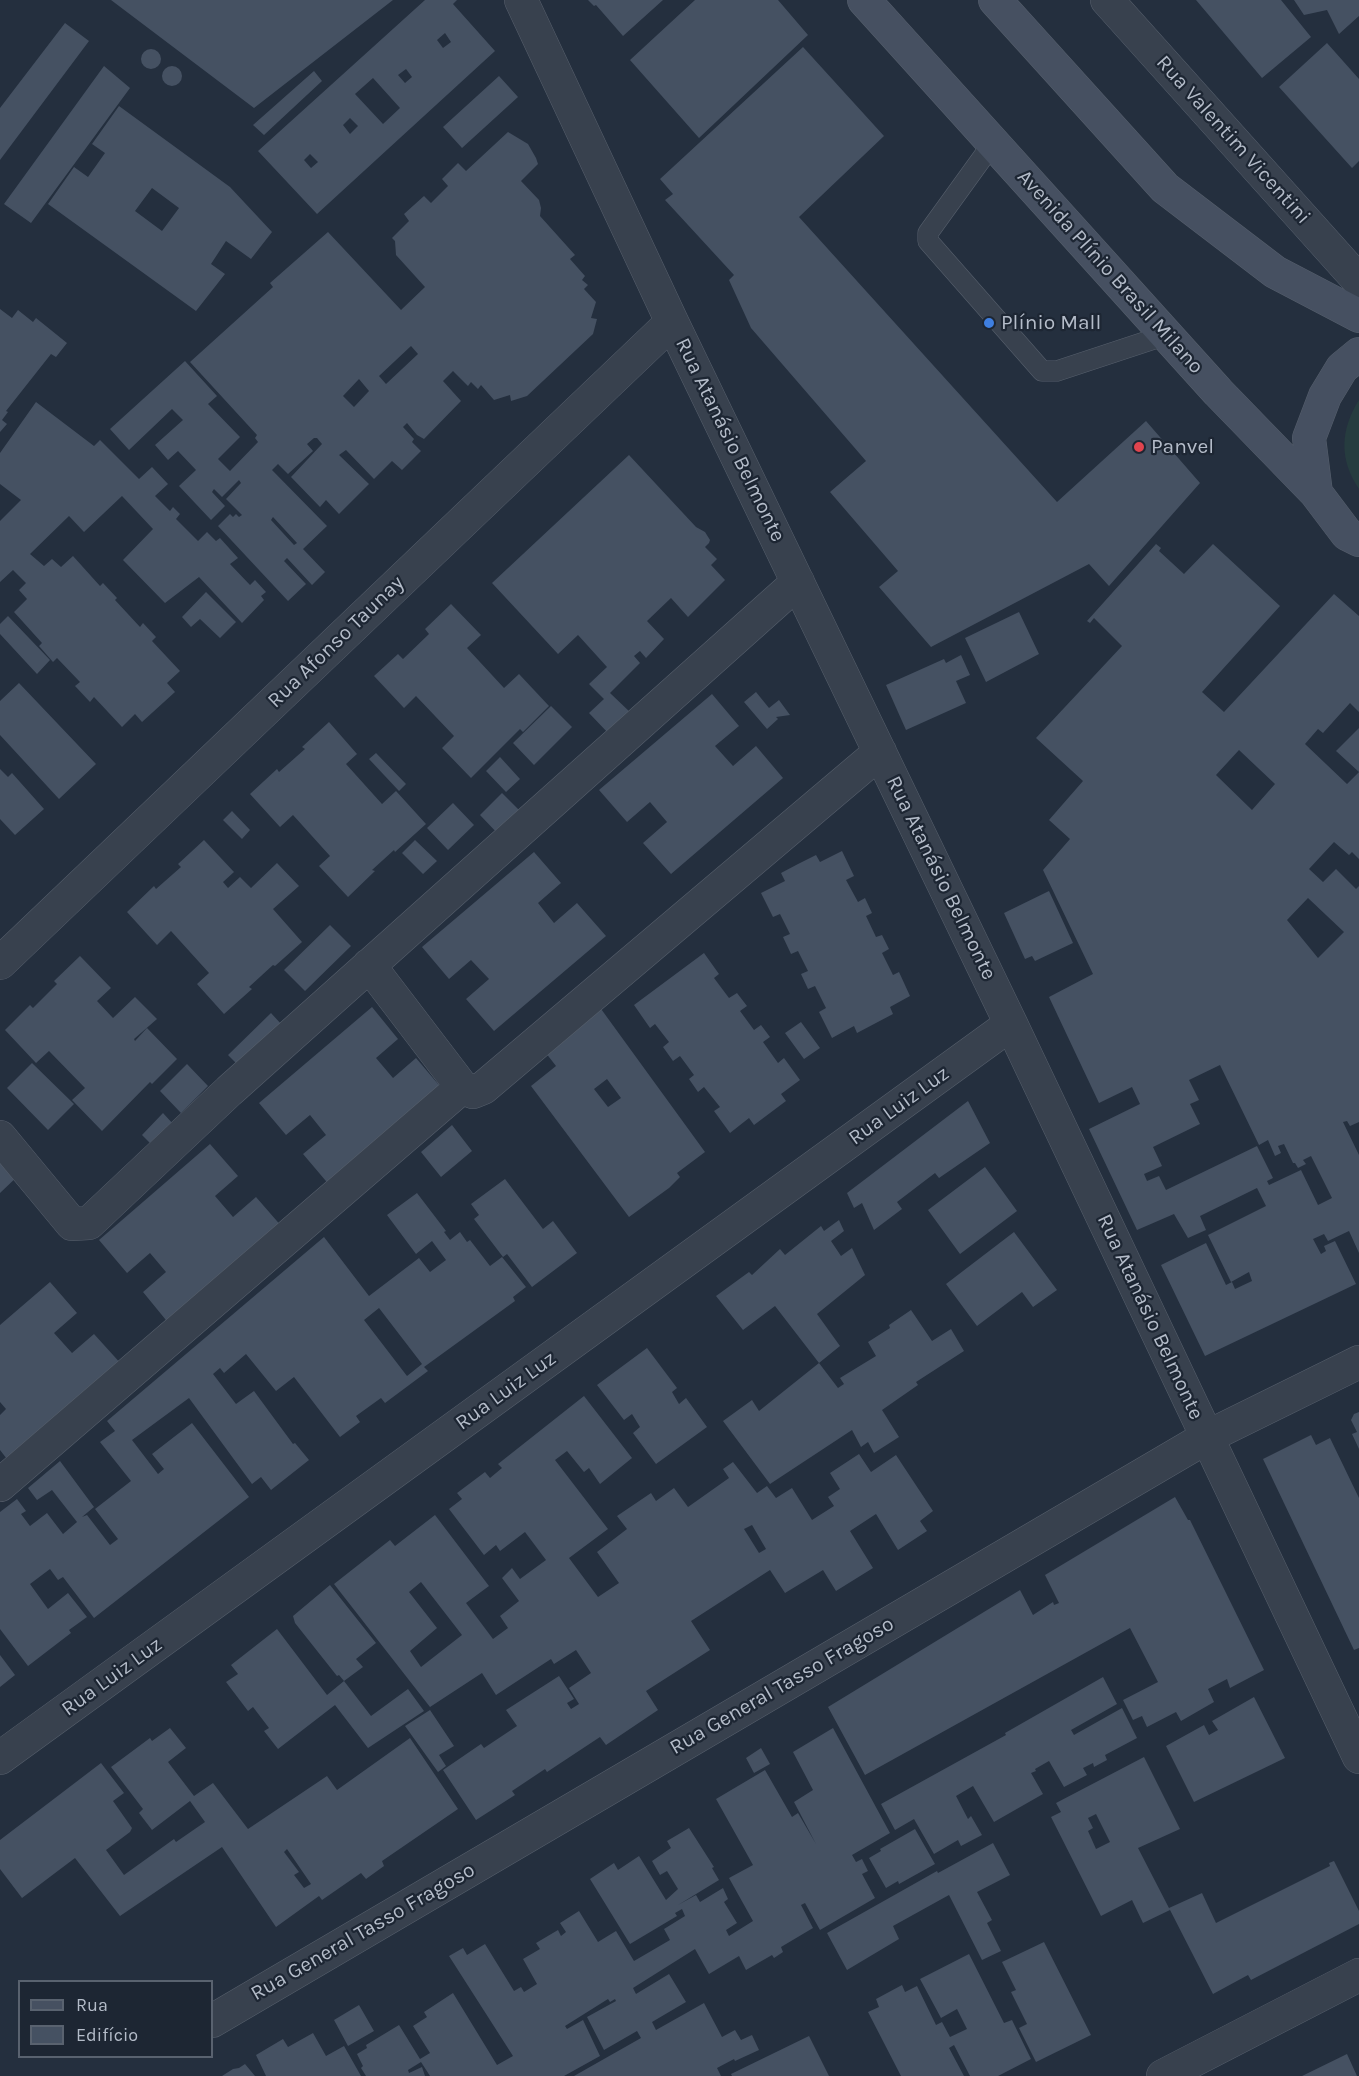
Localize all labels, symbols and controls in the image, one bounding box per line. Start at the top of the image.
street label: Rua Valentim Vicentini [1151,50,1315,230]
street label: Avenida Plínio Brasil Milano [1012,165,1208,379]
place label: Plínio Mall [1001,310,1101,336]
marker: Plínio Mall [982,316,996,330]
street label: Rua Atanásio Belmonte [670,334,790,546]
place label: Panvel [1151,434,1214,460]
marker: Panvel [1132,440,1146,454]
street label: Rua Afonso Taunay [263,571,409,713]
street label: Rua Atanásio Belmonte [881,772,1001,984]
street label: Rua Luiz Luz [844,1061,954,1151]
street label: Rua Atanásio Belmonte [1091,1210,1209,1424]
street label: Rua Luiz Luz [451,1346,561,1436]
street label: Rua General Tasso Fragoso [665,1611,899,1761]
street label: Rua Luiz Luz [57,1632,167,1722]
street label: Rua General Tasso Fragoso [246,1857,480,2007]
legend [18,1980,213,2058]
text: Rua [76,1994,108,2016]
text: Edifício [76,2024,138,2046]

